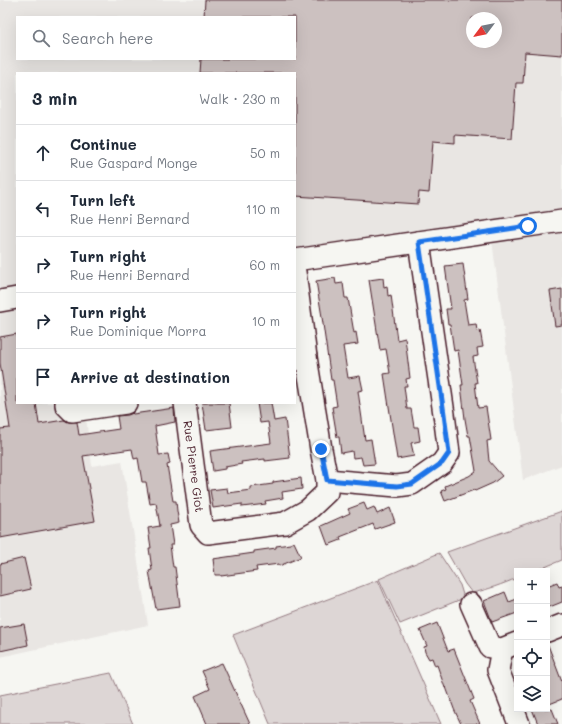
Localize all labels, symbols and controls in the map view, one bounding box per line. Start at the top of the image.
north arrow [466,12,502,48]
search box [16,16,296,60]
icon: search [30,27,52,49]
text: Search here [62,28,153,48]
text: 3 min [32,87,77,109]
text: Walk · 230 m [199,90,280,107]
text: Continue [70,134,137,154]
icon: ahead [32,142,54,164]
text: 50 m [250,144,280,161]
text: Rue Gaspard Monge [70,154,198,171]
text: Turn left [70,190,135,210]
icon: left [32,198,54,220]
text: 110 m [246,200,280,217]
text: Rue Henri Bernard [70,210,190,227]
route start [519,217,537,235]
text: Turn right [70,246,147,266]
icon: right [32,254,54,276]
text: 60 m [250,256,280,273]
text: Rue Henri Bernard [70,266,190,283]
text: Turn right [70,302,147,322]
icon: right [32,310,54,332]
text: 10 m [252,312,280,329]
text: Rue Dominique Morra [70,322,207,339]
icon: arrive [32,366,54,388]
text: Arrive at destination [70,367,230,387]
street label: Rue Pierre Giot [180,419,208,513]
route end [312,440,330,458]
map controls [514,568,550,712]
button: + [514,568,550,604]
button: − [514,604,550,640]
button: locate [514,640,550,676]
button: layers [514,676,550,712]

